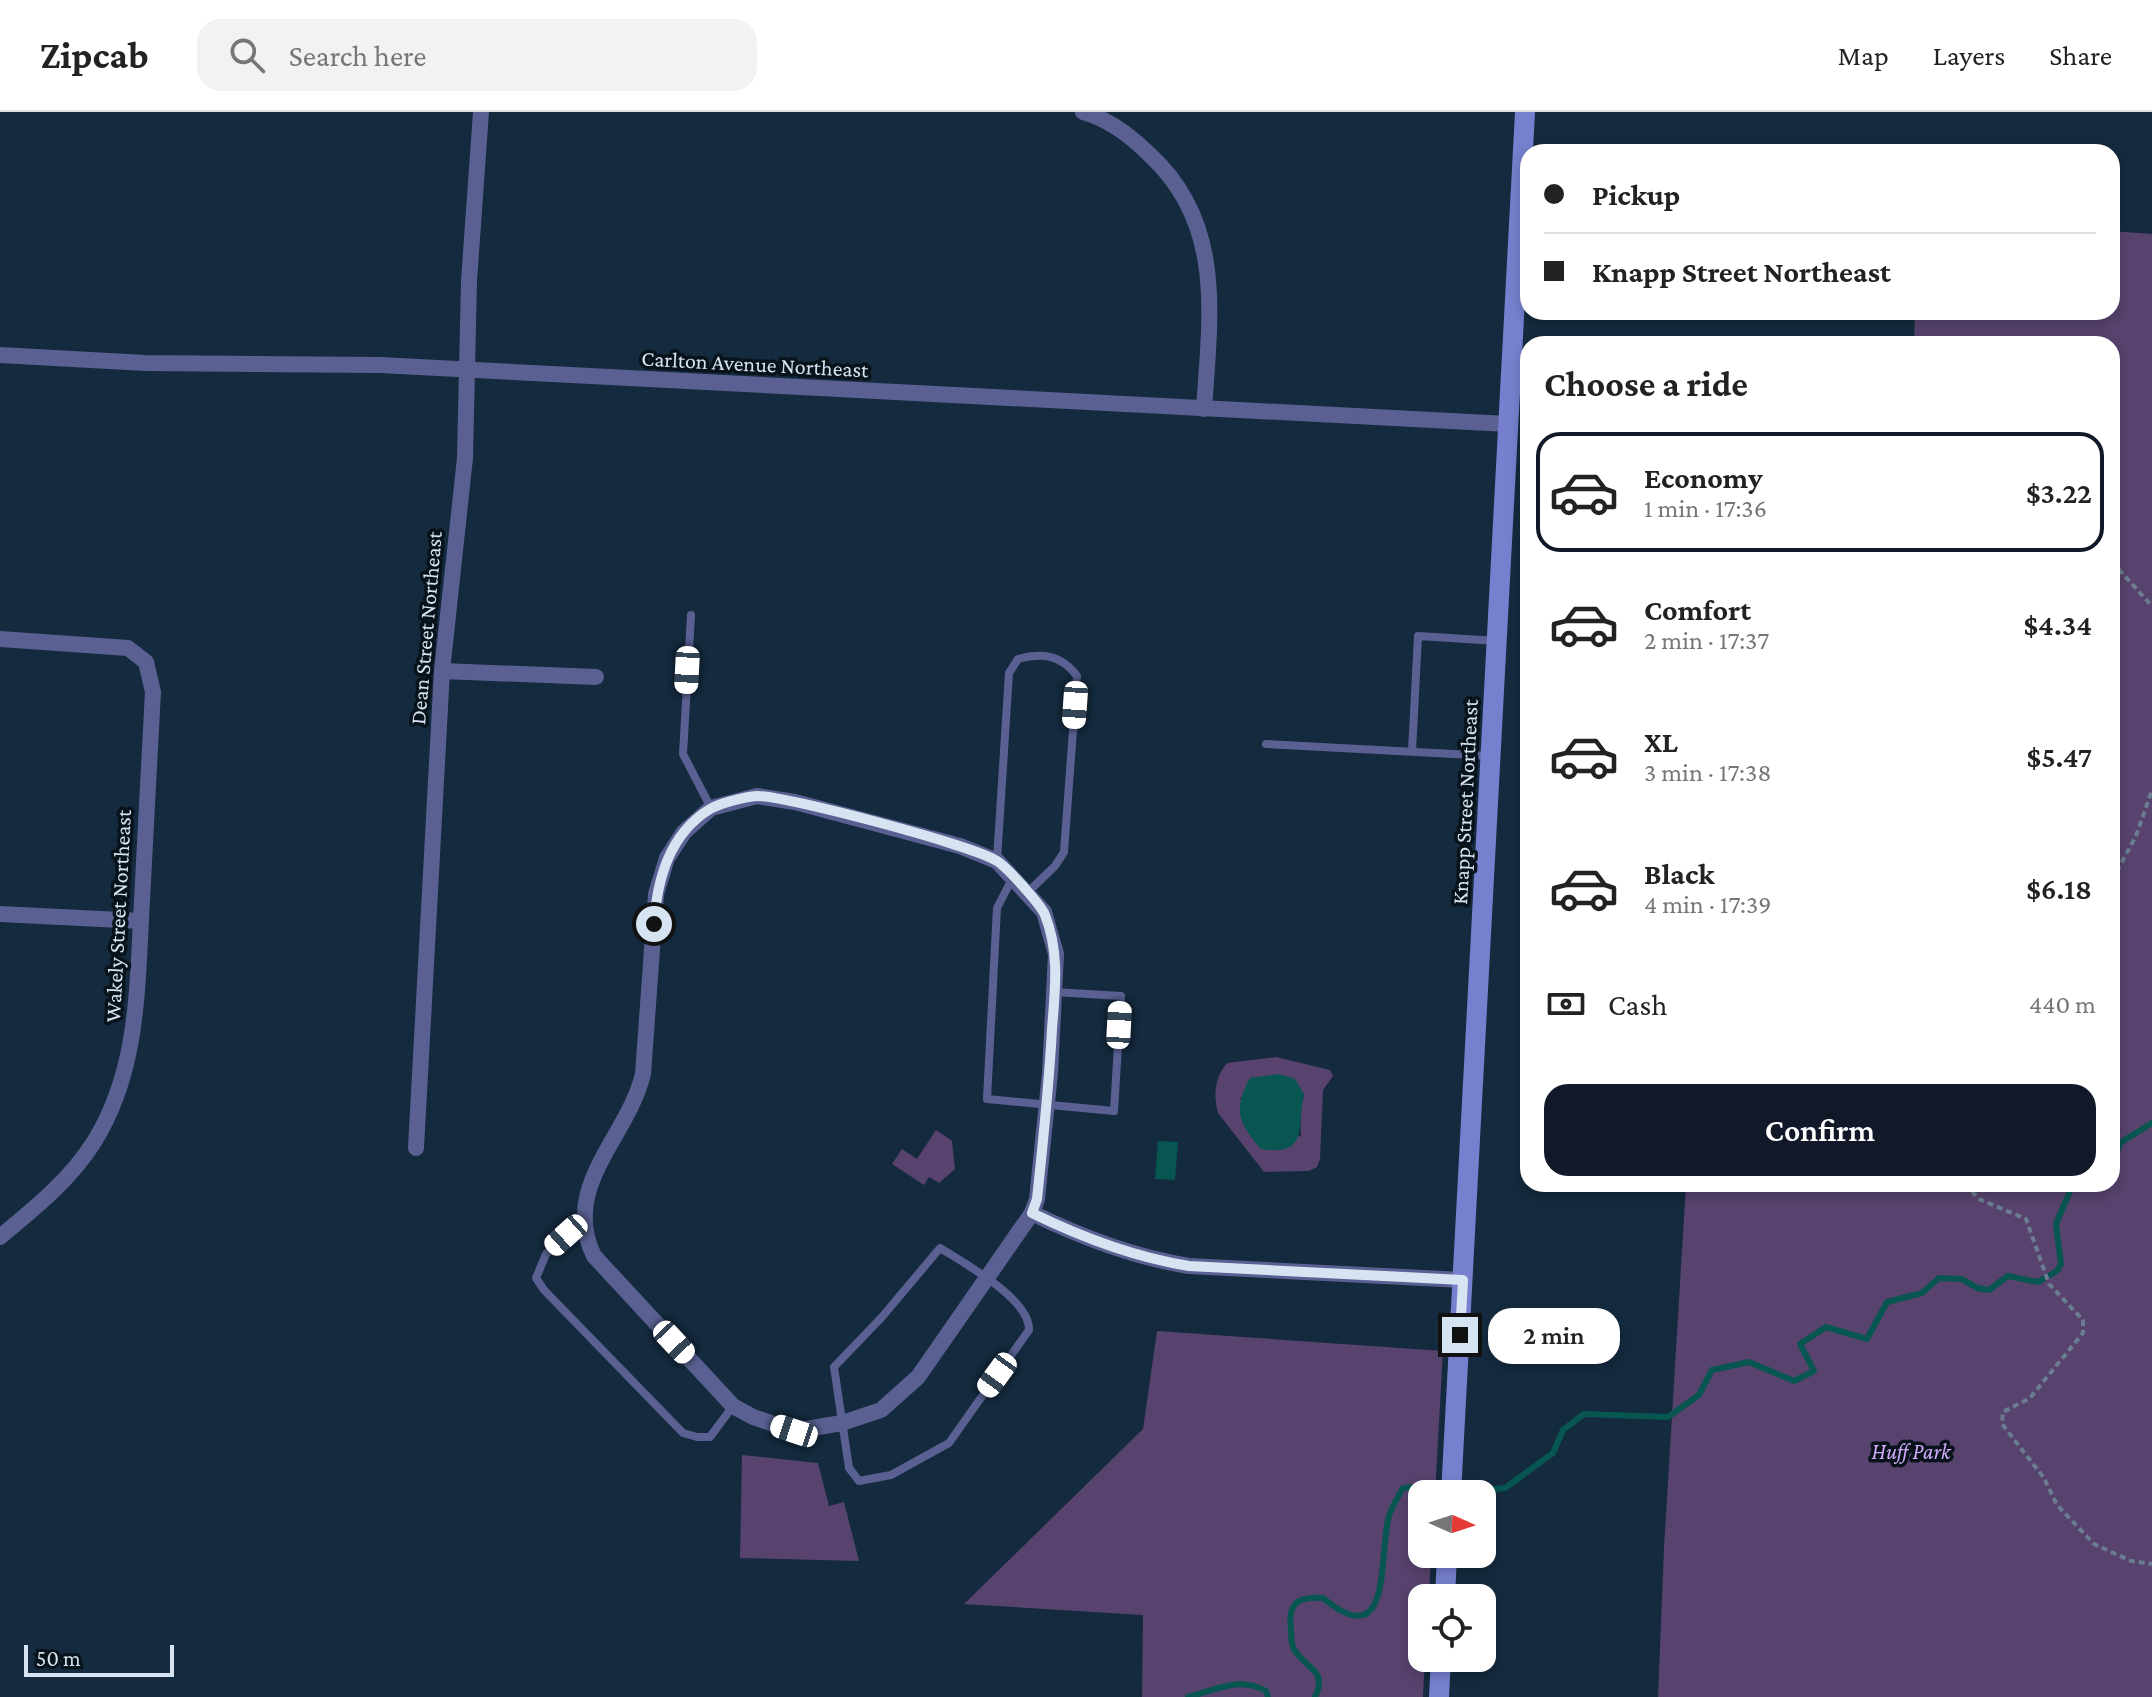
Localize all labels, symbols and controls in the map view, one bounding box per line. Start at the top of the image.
search box [197,19,757,91]
icon: search [225,33,269,77]
text: Zipcab [40,34,149,76]
text: Search here [289,39,426,72]
text: Map [1838,40,1889,71]
text: Layers [1933,40,2005,71]
text: Share [2049,40,2112,71]
text: Pickup [1592,178,1680,211]
text: Knapp Street Northeast [1592,255,1891,288]
street label: Carlton Avenue Northeast [641,346,870,382]
text: Choose a ride [1544,364,1748,404]
icon: car [1548,456,1620,528]
text: Economy [1644,461,1763,494]
text: $3.22 [2026,476,2092,509]
text: 1 min · 17:36 [1644,494,1767,523]
street label: Dean Street Northeast [405,530,447,726]
icon: car [1548,588,1620,660]
text: Comfort [1644,593,1751,626]
text: $4.34 [2024,608,2092,641]
text: 2 min · 17:37 [1644,626,1769,655]
car [674,645,700,695]
car [1061,680,1089,730]
street label: Knapp Street Northeast [1447,698,1483,905]
icon: car [1548,720,1620,792]
text: XL [1644,725,1678,758]
text: $5.47 [2027,740,2092,773]
text: 3 min · 17:38 [1644,758,1771,787]
street label: Wakely Street Northeast [100,808,136,1023]
icon: car [1548,852,1620,924]
text: Black [1644,857,1715,890]
text: $6.18 [2026,872,2092,905]
text: 4 min · 17:39 [1644,890,1771,919]
route start [636,906,672,942]
icon: cash [1544,982,1588,1026]
text: Cash [1608,988,1667,1021]
text: 440 m [2029,990,2096,1019]
car [1106,1000,1132,1050]
button: Confirm [1544,1084,2096,1176]
car [540,1210,592,1260]
callout: 2 min [1488,1307,1620,1363]
car [649,1316,699,1368]
route end [1442,1317,1478,1353]
text: 2 min [1523,1321,1585,1350]
car [973,1349,1021,1401]
car [767,1412,821,1450]
park label: Huff Park [1872,1439,1952,1464]
north arrow [1408,1480,1496,1568]
map controls [1408,1480,1496,1672]
button: locate [1408,1584,1496,1672]
scale bar [24,1641,174,1677]
text: 50 m [36,1646,81,1671]

